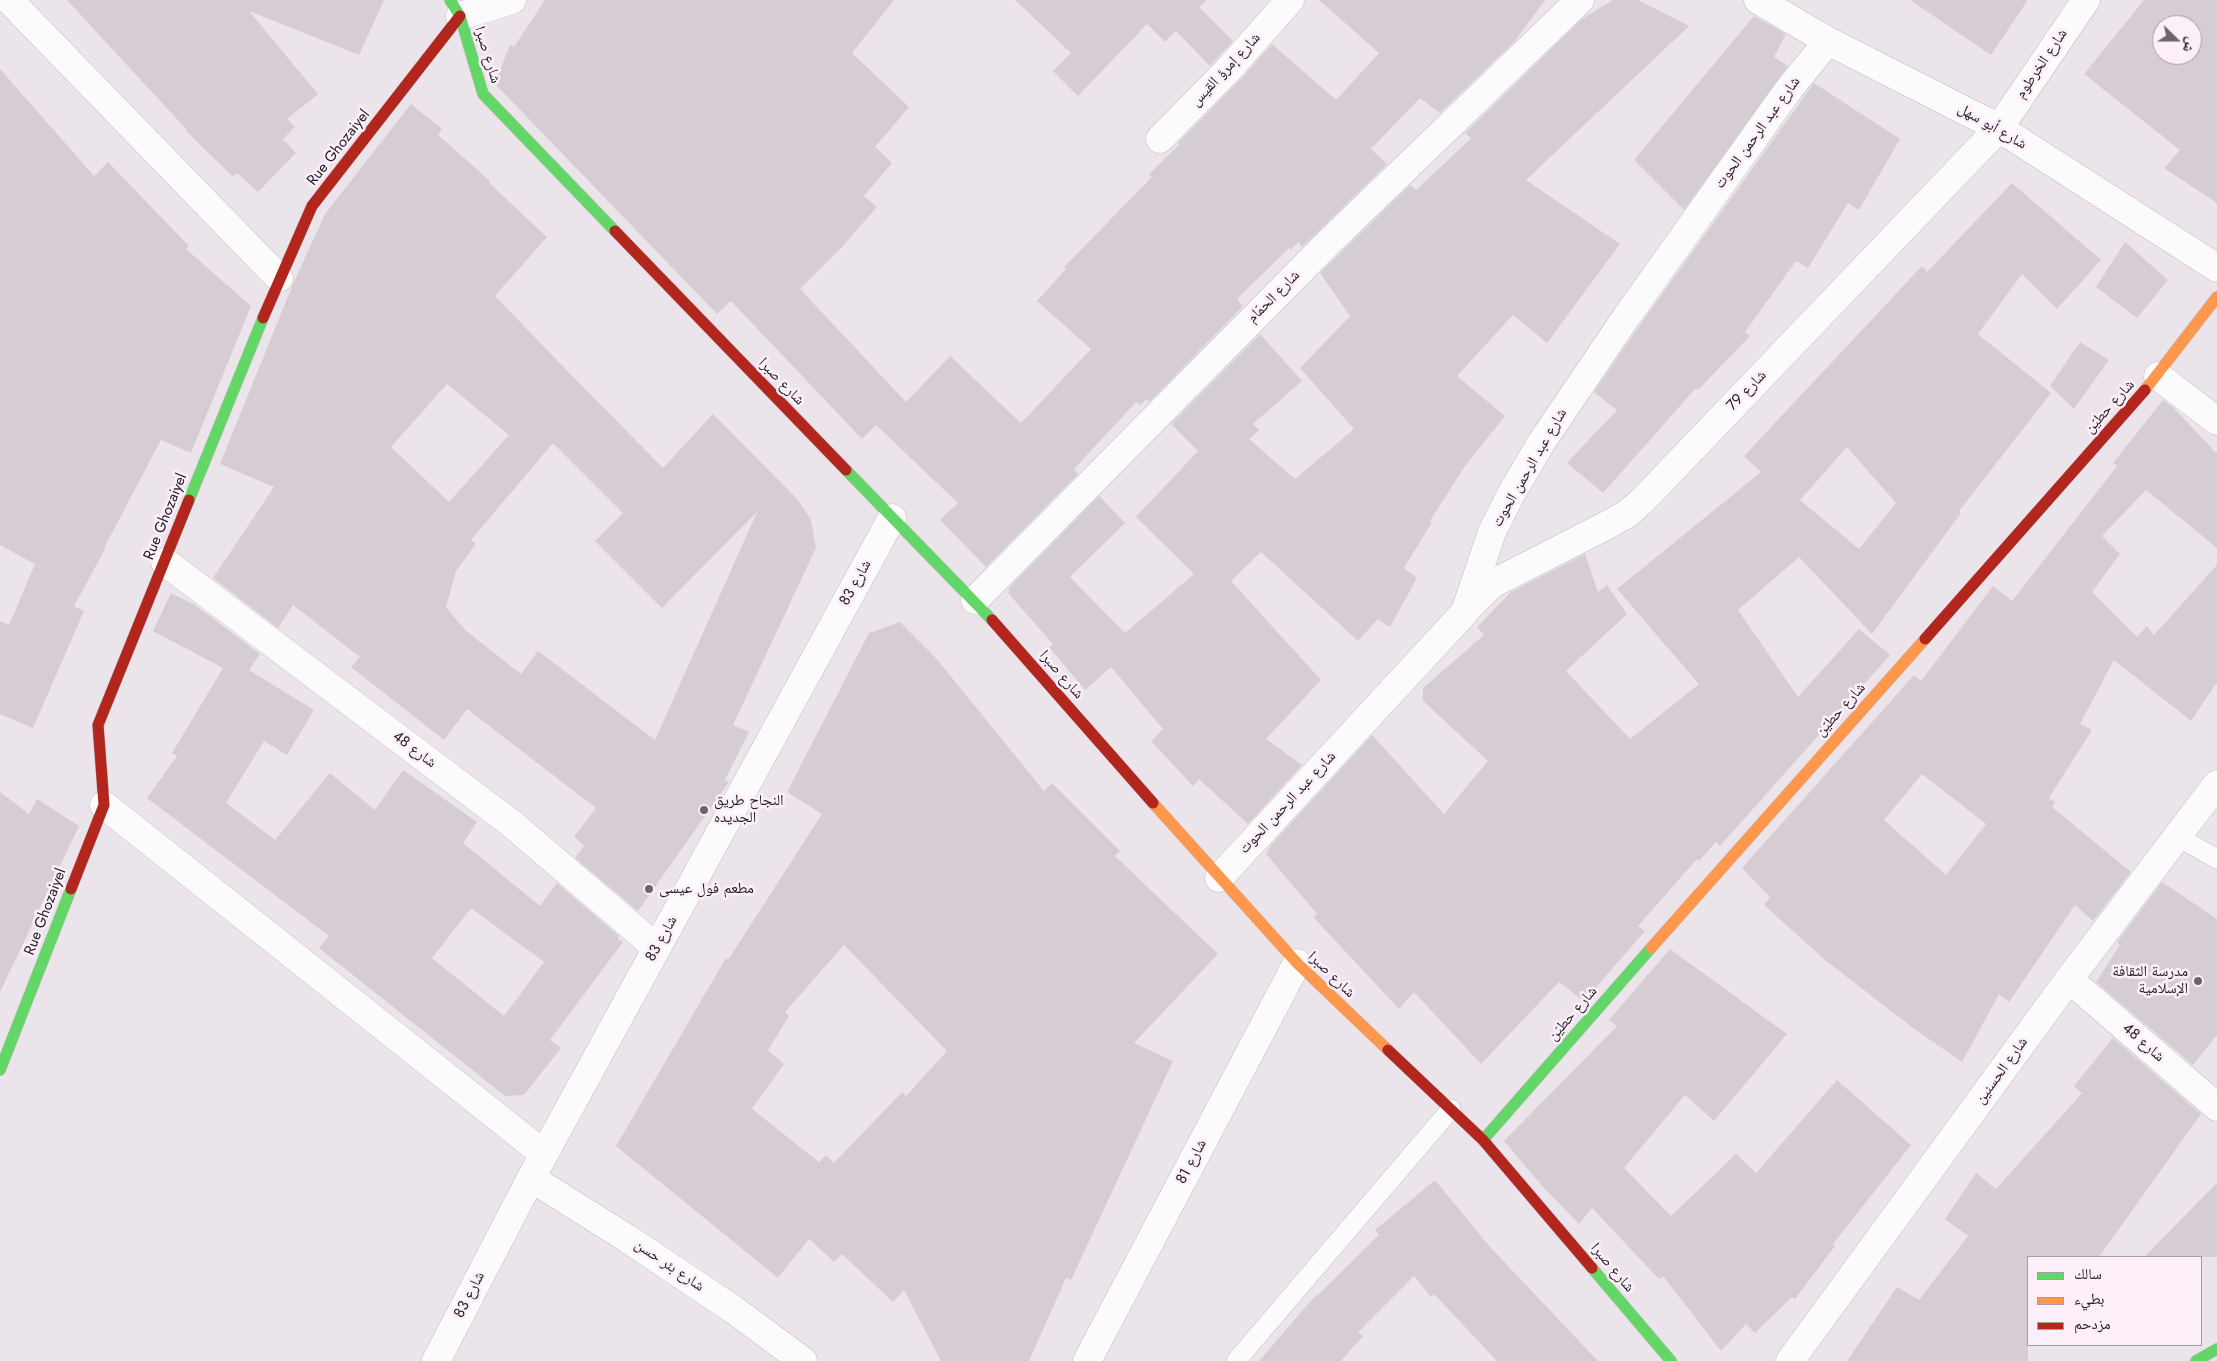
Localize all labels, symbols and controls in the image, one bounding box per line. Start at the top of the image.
north arrow [2152,15,2202,65]
street label: شارع صبرا [470,24,504,86]
street label: شارع الخرطوم [2012,26,2072,102]
street label: شارع إمرؤ القيس [1187,29,1265,111]
text: ش [2178,35,2202,56]
street label: شارع عبد الرحمن الحوت [1711,74,1805,192]
street label: شارع أبو سهل [1954,100,2030,154]
street label: Rue Ghozaiyel [304,106,374,190]
street label: شارع الحمّام [1244,267,1304,327]
street label: شارع صبرا [754,355,808,409]
street label: شارع 79 [1723,367,1771,415]
street label: شارع حطيّن [2081,376,2139,438]
street label: شارع عبد الرحمن الحوت [1489,406,1571,530]
street label: Rue Ghozaiyel [141,471,191,563]
street label: شارع 83 [836,557,876,609]
street label: شارع صبرا [1035,647,1087,703]
street label: شارع حطيّن [1812,679,1870,741]
street label: شارع 48 [389,728,439,772]
street label: شارع عبد الرحمن الحوت [1236,748,1340,858]
place label: النجاح طريق الجديده [714,792,784,827]
marker: النجاح طريق الجديده [698,804,710,816]
street label: Rue Ghozaiyel [21,866,71,958]
place label: مطعم فول عيسى [659,880,754,898]
marker: مطعم فول عيسى [643,883,655,895]
street label: شارع 83 [642,913,682,965]
street label: شارع صبرا [1304,948,1358,1002]
place label: مدرسة الثقافة الإسلامية [2112,963,2188,998]
marker: مدرسة الثقافة الإسلامية [2192,975,2204,987]
street label: شارع حطيّن [1545,983,1601,1045]
street label: شارع 48 [2118,1020,2168,1066]
street label: شارع الحسنين [1972,1034,2032,1108]
street label: شارع 81 [1173,1137,1211,1187]
street label: شارع بئر حسن [631,1236,707,1296]
street label: شارع صبرا [1586,1240,1638,1296]
legend [2027,1256,2202,1346]
text: سالك [2074,1263,2102,1285]
street label: شارع 83 [451,1269,489,1321]
text: بطيء [2074,1288,2104,1310]
text: مزدحم [2074,1313,2111,1335]

